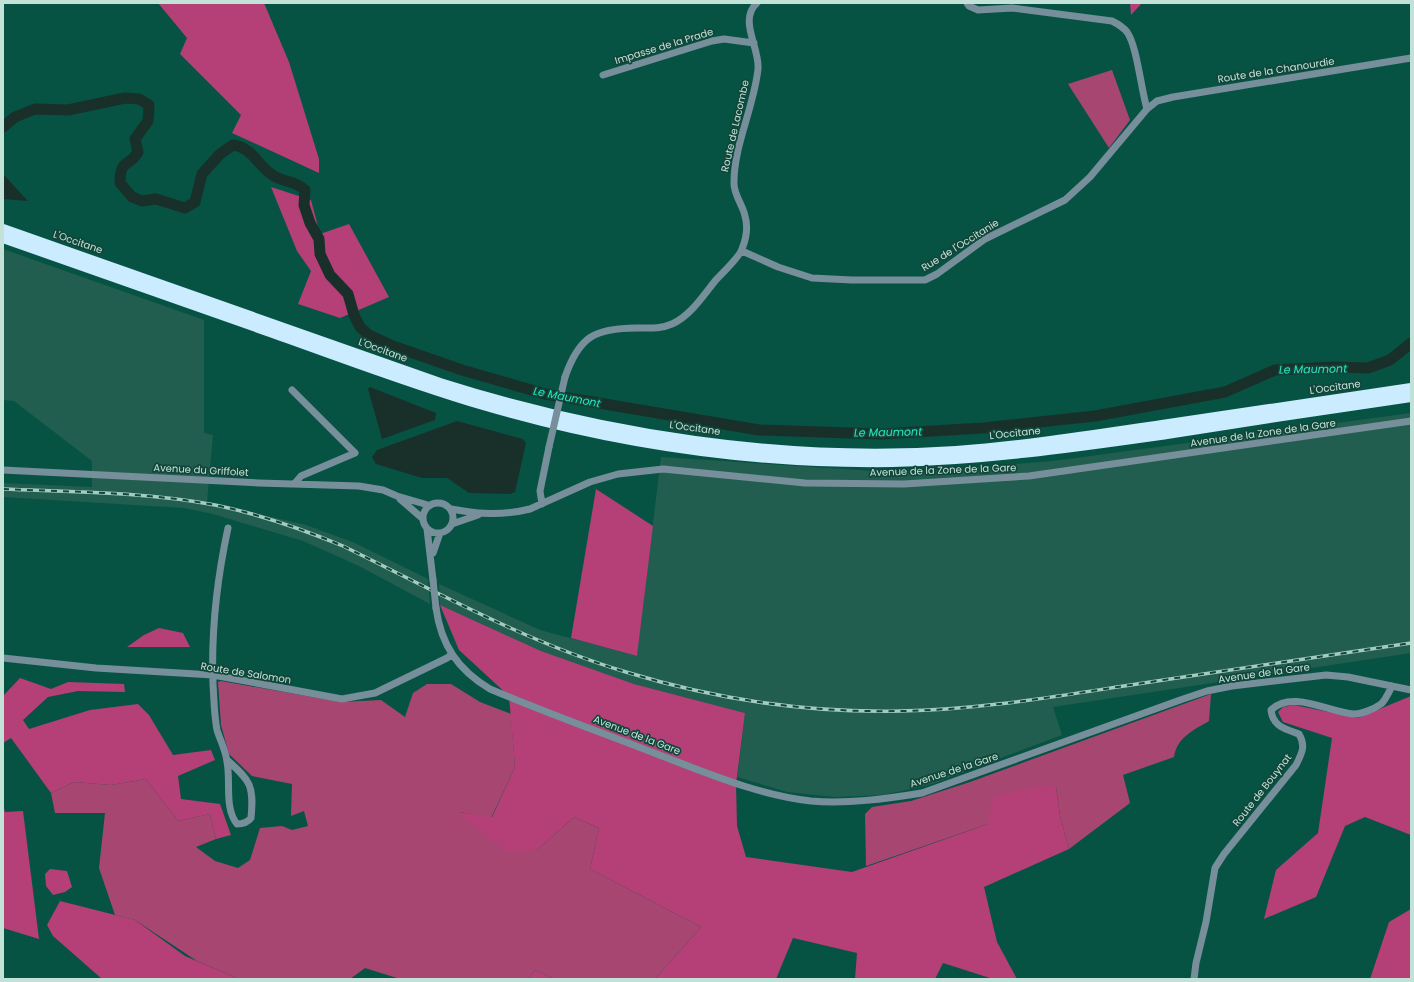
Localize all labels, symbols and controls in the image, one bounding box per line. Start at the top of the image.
street label: Impasse de la Prade [613,24,715,68]
street label: Route de la Chanourdie [1216,53,1336,87]
street label: Route de Lacombe [717,79,753,173]
street label: Rue de l'Occitanie [918,215,1002,275]
street label: L'Occitane [51,227,105,257]
street label: L'Occitane [356,334,410,366]
water label: Le Maumont [1279,360,1348,378]
street label: L'Occitane [1309,376,1361,398]
water label: Le Maumont [532,383,603,412]
street label: Avenue de la Zone de la Gare [1189,415,1337,451]
street label: L'Occitane [669,417,721,439]
water label: Le Maumont [854,423,923,441]
street label: L'Occitane [989,423,1041,443]
street label: Avenue du Griffolet [153,460,249,480]
street label: Avenue de la Zone de la Gare [869,460,1017,480]
street label: Route de Salomon [200,658,292,688]
street label: Avenue de la Gare [1217,659,1311,687]
street label: Avenue de la Gare [591,711,683,759]
street label: Avenue de la Gare [908,749,1000,791]
street label: Route de Bouynat [1229,750,1295,829]

